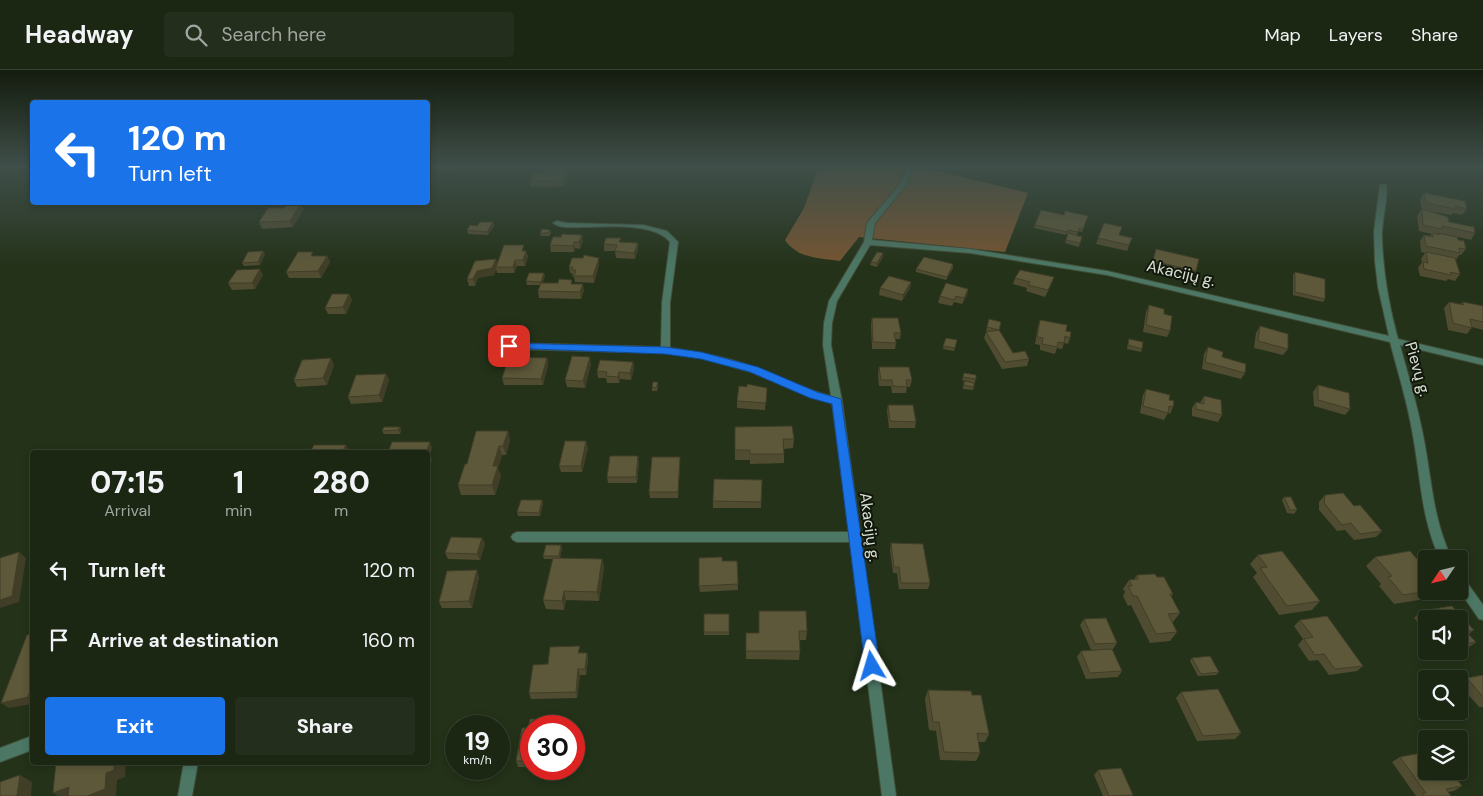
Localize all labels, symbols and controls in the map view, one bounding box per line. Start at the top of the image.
search box [164,12,514,57]
text: Headway [25,19,134,50]
icon: search [182,21,210,49]
text: Search here [222,22,326,47]
text: Map [1265,23,1301,47]
text: Layers [1329,23,1383,47]
text: Share [1411,23,1458,47]
text: 120 m [128,115,227,161]
icon: left [45,120,110,185]
text: Turn left [128,159,212,188]
street label: Akacijų g. [1145,255,1217,291]
pin [488,325,530,367]
icon: arrive [495,332,523,360]
street label: Pievų g. [1400,339,1436,399]
text: 07:15 [90,463,165,502]
text: 1 [233,463,244,502]
text: 280 [312,463,370,502]
street label: Akacijų g. [855,491,885,563]
text: Arrival [104,500,151,521]
text: min [225,500,252,521]
text: m [334,500,348,521]
north arrow [1418,550,1468,600]
map controls [1418,550,1468,780]
icon: left [45,556,73,584]
text: Turn left [88,558,166,583]
text: 120 m [363,558,415,583]
button: sound [1418,610,1468,660]
icon: arrive [45,626,73,654]
text: Arrive at destination [88,628,279,653]
text: 160 m [362,628,415,653]
position arrow [845,639,897,691]
button: search [1418,670,1468,720]
button: Exit [45,697,225,755]
button: Share [235,697,415,755]
speed limit sign: 30 [520,715,585,780]
text: 19 [465,725,490,758]
button: layers [1418,730,1468,780]
text: km/h [463,752,492,768]

